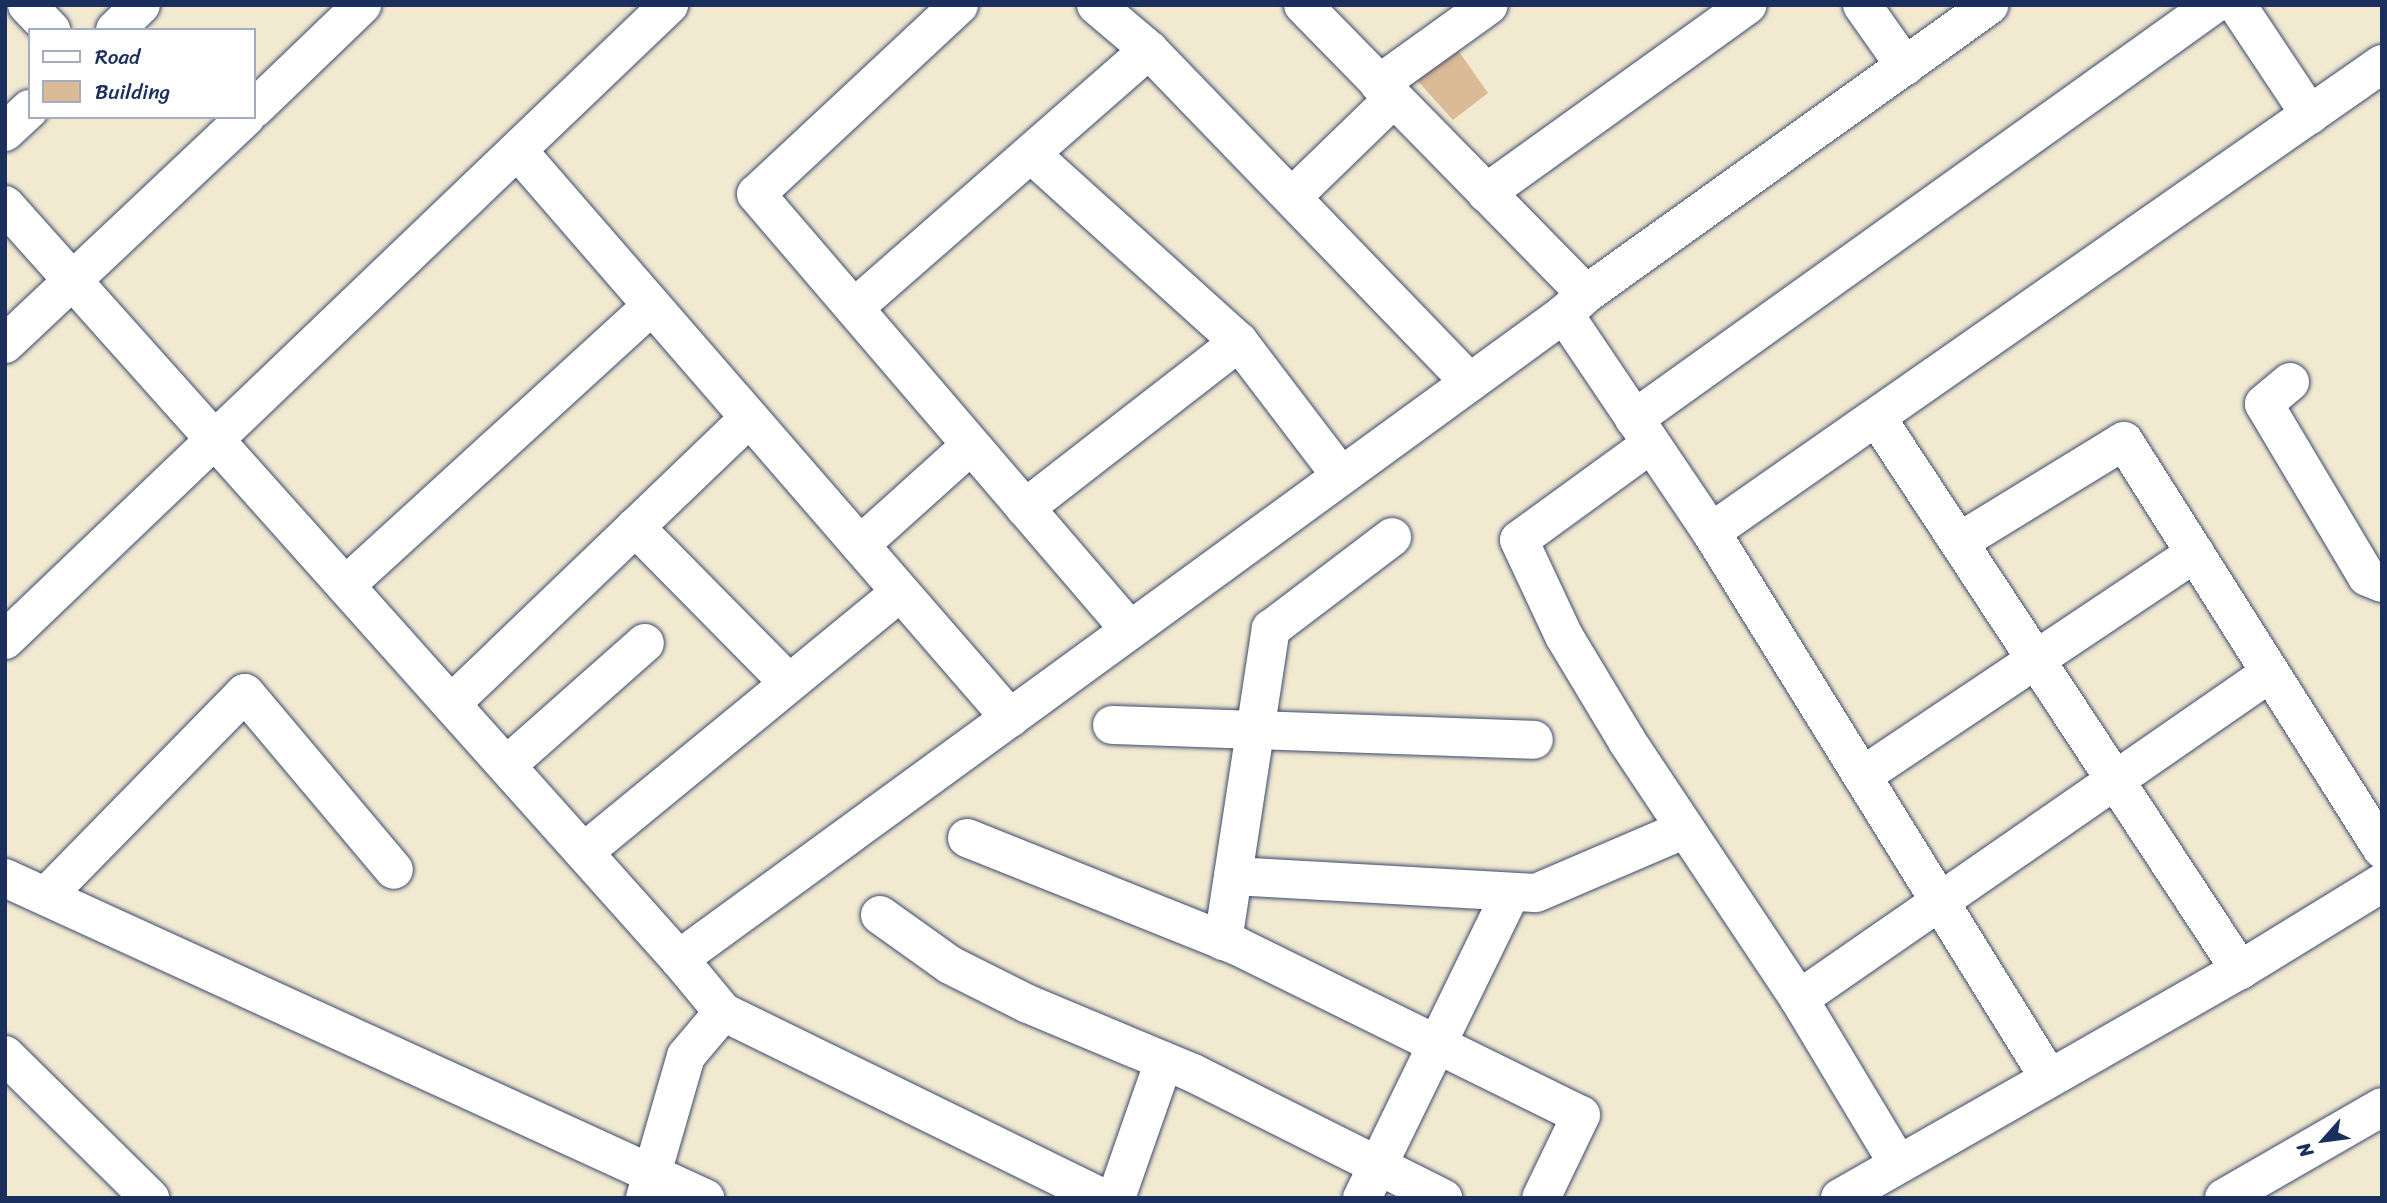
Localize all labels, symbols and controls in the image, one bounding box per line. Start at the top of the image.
legend [28,28,256,119]
text: Road [95,38,140,76]
text: Building [95,73,170,111]
north arrow [2289,1105,2359,1175]
text: N [2287,1137,2323,1164]

